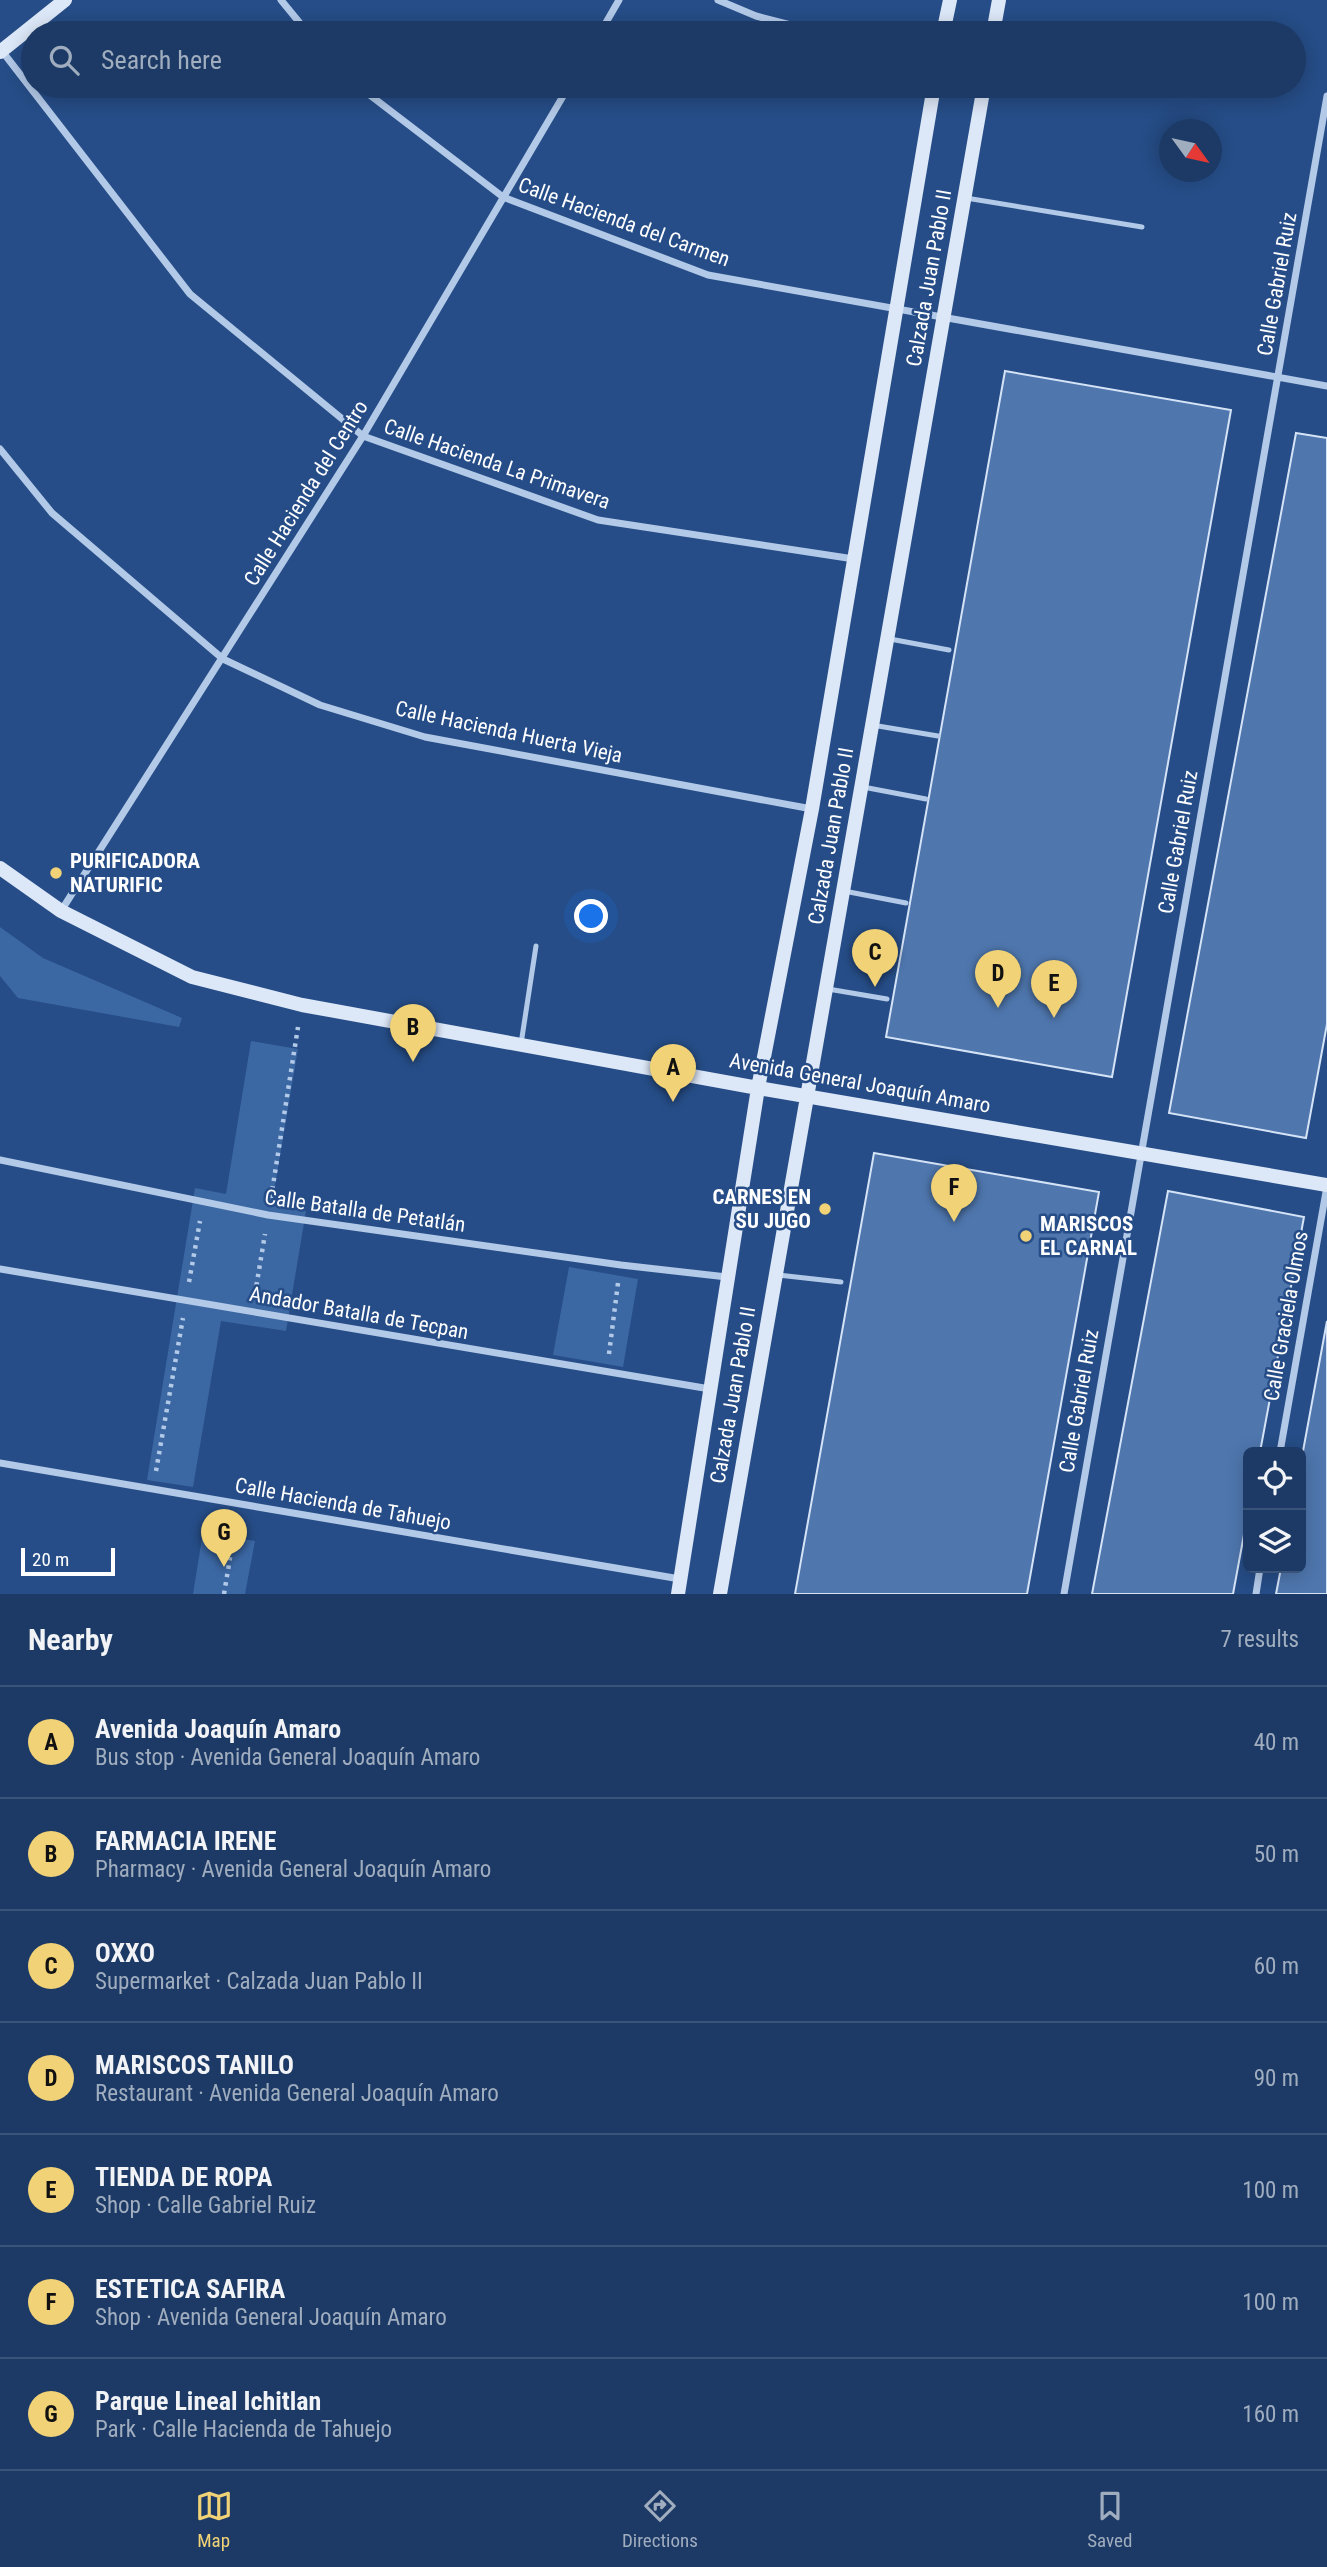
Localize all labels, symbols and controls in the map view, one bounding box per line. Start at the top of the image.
search box [21,21,1306,98]
icon: search [45,41,83,79]
text: Search here [101,45,222,75]
north arrow [1159,119,1222,182]
street label: Calle Hacienda del Carmen [515,173,733,271]
street label: Calzada Juan Pablo II [902,188,956,368]
street label: Calle Gabriel Ruiz [1253,210,1301,358]
street label: Calle Hacienda del Centro [239,396,373,590]
street label: Calle Hacienda La Primavera [381,414,613,514]
street label: Calle Hacienda Huerta Vieja [393,696,625,768]
street label: Calzada Juan Pablo II [804,746,858,926]
street label: Calle Gabriel Ruiz [1154,768,1202,916]
place label: PURIFICADORA NATURIFIC [70,849,201,897]
marker: PURIFICADORA NATURIFIC [48,865,64,881]
your location [574,899,608,933]
pin: C [852,929,898,987]
pin: D [975,950,1021,1008]
pin: E [1031,960,1077,1018]
pin: B [390,1004,436,1062]
pin: A [650,1044,696,1102]
street label: Avenida General Joaquín Amaro [728,1048,992,1118]
pin: F [931,1164,977,1222]
street label: Calle Batalla de Petatlán [263,1185,467,1237]
place label: CARNES EN SU JUGO [712,1185,811,1233]
marker: CARNES EN SU JUGO [817,1201,833,1217]
place label: MARISCOS EL CARNAL [1040,1212,1137,1260]
marker: MARISCOS EL CARNAL [1018,1228,1034,1244]
street label: Calle Graciela Olmos [1259,1229,1313,1403]
street label: Andador Batalla de Tecpan [248,1282,470,1344]
street label: Calzada Juan Pablo II [706,1305,760,1485]
street label: Calle Gabriel Ruiz [1055,1327,1103,1475]
map controls [1243,1447,1306,1573]
button: locate [1243,1447,1306,1510]
street label: Calle Hacienda de Tahuejo [233,1473,453,1535]
pin: G [201,1509,247,1567]
button: layers [1243,1510,1306,1573]
scale bar [21,1545,116,1577]
text: 20 m [32,1548,69,1571]
text: Nearby [28,1622,113,1657]
text: 7 results [1221,1626,1299,1653]
text: Avenida Joaquín Amaro [95,1714,341,1744]
text: A [44,1729,58,1756]
text: 40 m [1254,1729,1299,1756]
text: Bus stop · Avenida General Joaquín Amaro [95,1744,480,1771]
text: FARMACIA IRENE [95,1826,277,1856]
text: B [45,1841,57,1868]
text: 50 m [1254,1841,1299,1868]
text: Pharmacy · Avenida General Joaquín Amaro [95,1856,491,1883]
text: OXXO [95,1938,155,1968]
text: C [44,1953,58,1980]
text: 60 m [1254,1953,1299,1980]
text: Supermarket · Calzada Juan Pablo II [95,1968,423,1995]
text: MARISCOS TANILO [95,2050,294,2080]
text: D [45,2065,58,2092]
text: 90 m [1254,2065,1299,2092]
text: Restaurant · Avenida General Joaquín Amaro [95,2080,499,2107]
text: TIENDA DE ROPA [95,2162,272,2192]
text: E [45,2177,57,2204]
text: 100 m [1242,2177,1299,2204]
text: Shop · Calle Gabriel Ruiz [95,2192,316,2219]
text: ESTETICA SAFIRA [95,2274,285,2304]
text: F [46,2289,56,2316]
text: 100 m [1242,2289,1299,2316]
text: Shop · Avenida General Joaquín Amaro [95,2304,447,2331]
text: Parque Lineal Ichitlan [95,2386,321,2416]
text: G [44,2401,58,2428]
text: 160 m [1242,2401,1299,2428]
text: Park · Calle Hacienda de Tahuejo [95,2416,392,2443]
tab: Map [195,2487,233,2552]
tab: Directions [622,2487,698,2552]
tab: Saved [1087,2487,1132,2552]

